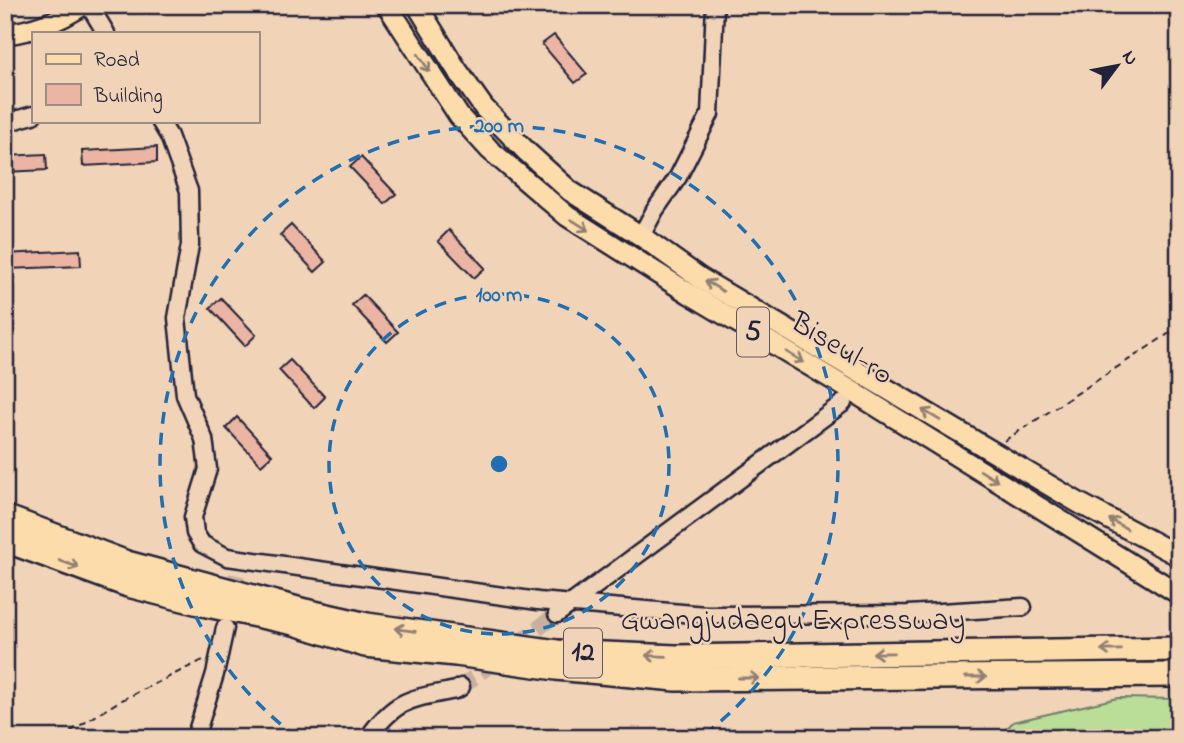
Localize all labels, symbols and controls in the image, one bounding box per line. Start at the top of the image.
legend [32,32,259,122]
north arrow [1082,32,1152,102]
text: Road [94,46,140,76]
text: N [1114,46,1144,71]
one-way arrow [417,52,431,72]
text: Building [93,82,163,114]
text: 200 m [473,112,524,142]
one-way arrow [570,218,590,232]
one-way arrow [705,279,725,293]
text: 100 m [476,281,522,311]
street label: Biseul-ro [781,302,901,398]
road number: 5 [737,308,769,356]
one-way arrow [784,350,804,364]
one-way arrow [921,408,941,422]
centre of rings [487,452,511,476]
one-way arrow [978,469,998,483]
one-way arrow [1109,517,1129,531]
one-way arrow [58,559,80,571]
street label: Gwangjudaegu Expressway [621,600,965,644]
one-way arrow [394,623,417,636]
road number: 12 [564,628,602,678]
one-way arrow [1099,643,1122,657]
one-way arrow [872,647,895,660]
one-way arrow [644,649,667,662]
one-way arrow [964,670,987,684]
one-way arrow [737,671,760,685]

